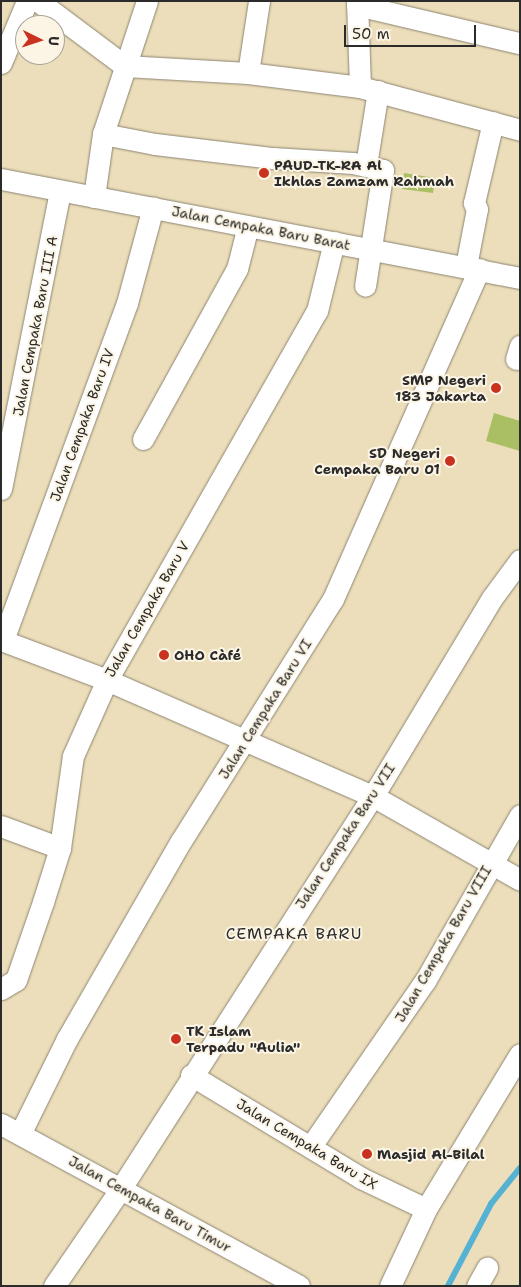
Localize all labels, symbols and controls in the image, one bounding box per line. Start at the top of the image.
north arrow [15,15,65,65]
scale bar [346,15,478,47]
text: 50 m [352,24,390,44]
text: U [45,36,63,46]
place label: PAUD-TK-RA Al Ikhlas Zamzam Rahmah [274,157,454,190]
marker: PAUD-TK-RA Al Ikhlas Zamzam Rahmah [258,167,270,179]
street label: Jalan Cempaka Baru Barat [170,202,352,254]
street label: Jalan Cempaka Baru III A [9,235,61,417]
street label: Jalan Cempaka Baru IV [46,346,118,504]
place label: SMP Negeri 183 Jakarta [395,372,486,404]
marker: SMP Negeri 183 Jakarta [490,382,502,394]
place label: SD Negeri Cempaka Baru 01 [314,445,440,478]
marker: SD Negeri Cempaka Baru 01 [444,455,456,467]
street label: Jalan Cempaka Baru V [101,538,193,680]
street label: Jalan Cempaka Baru VI [215,636,315,782]
place label: OHO Càfé [174,647,241,663]
marker: OHO Càfé [158,649,170,661]
street label: Jalan Cempaka Baru VII [292,760,398,912]
street label: Jalan Cempaka Baru VIII [391,863,495,1025]
district label: CEMPAKA BARU [224,924,364,944]
place label: TK Islam Terpadu "Aulia" [186,1023,300,1056]
marker: TK Islam Terpadu "Aulia" [170,1033,182,1045]
street label: Jalan Cempaka Baru IX [233,1095,381,1193]
place label: Masjid Al-Bilal [377,1146,485,1162]
marker: Masjid Al-Bilal [361,1148,373,1160]
street label: Jalan Cempaka Baru Timur [66,1152,234,1256]

